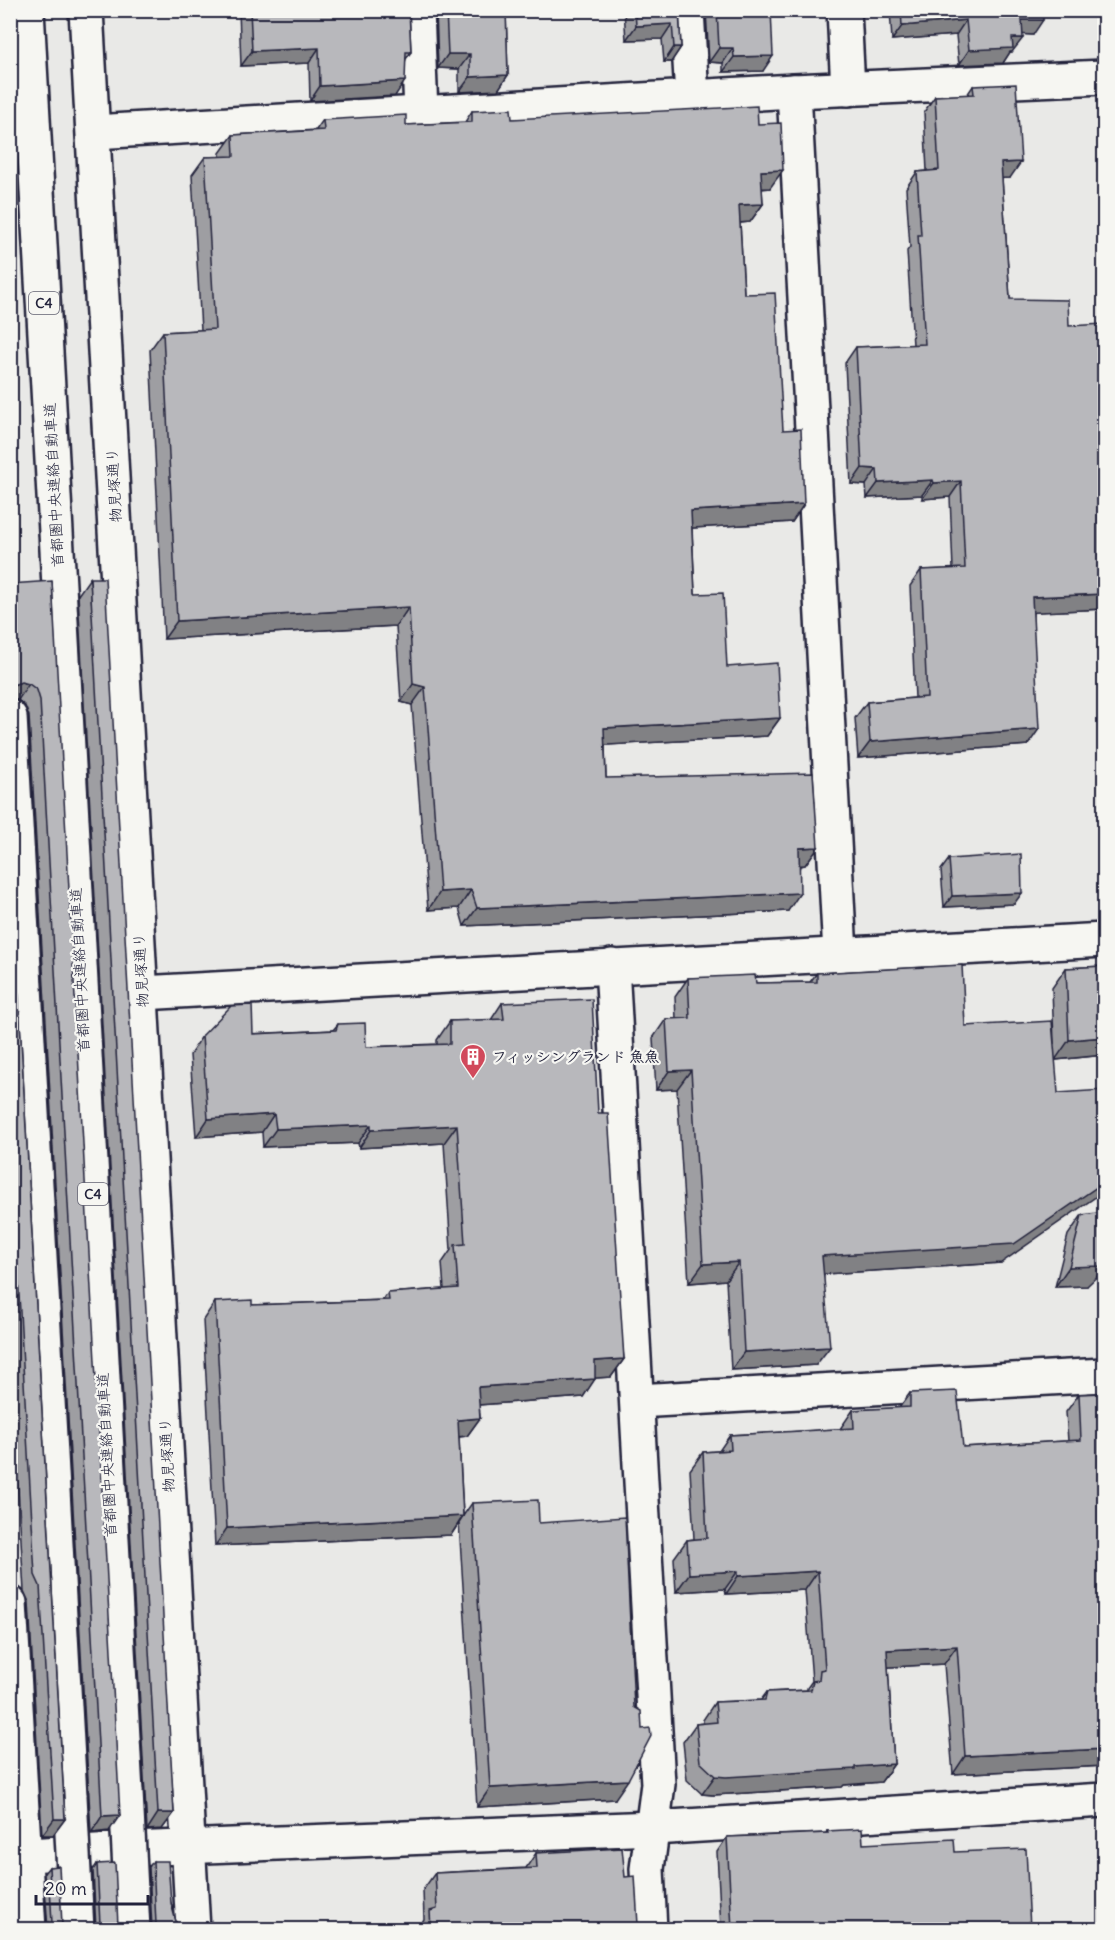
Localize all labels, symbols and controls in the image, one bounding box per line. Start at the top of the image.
road number: C4 [29,292,59,314]
street label: 首都圏中央連絡自動車道 [40,402,67,568]
street label: 物見塚通り [102,447,125,523]
street label: 首都圏中央連絡自動車道 [66,887,93,1053]
street label: 物見塚通り [129,932,152,1008]
building icon: フィッシングランド 魚魚 [458,1042,488,1080]
place label: フィッシングランド 魚魚 [492,1047,659,1066]
road number: C4 [78,1183,108,1205]
street label: 首都圏中央連絡自動車道 [93,1372,120,1538]
street label: 物見塚通り [155,1417,178,1493]
scale bar [36,1868,148,1906]
text: 20 m [45,1877,87,1900]

